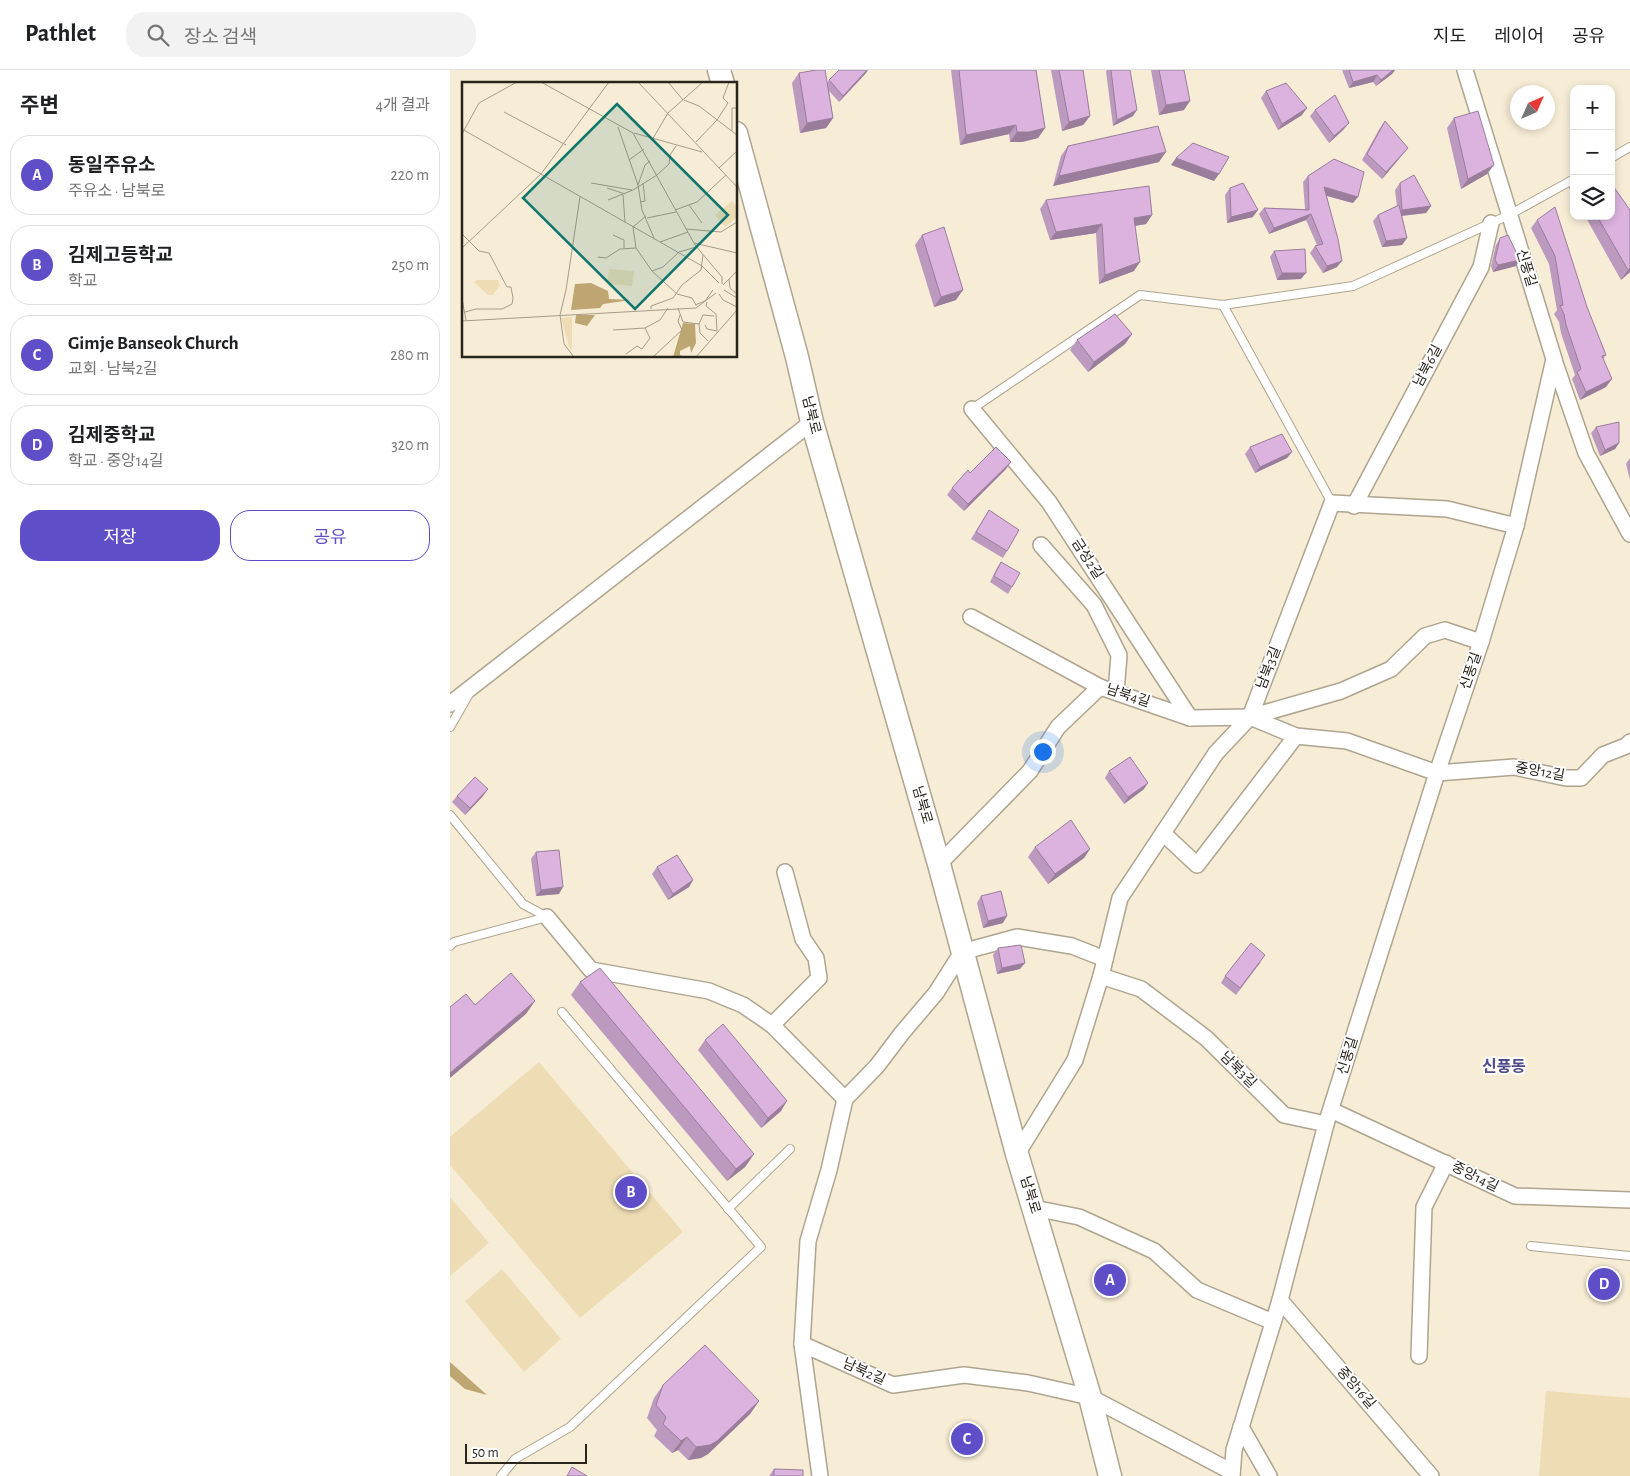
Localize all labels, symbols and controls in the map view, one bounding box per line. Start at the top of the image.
search box [126,12,476,57]
icon: search [144,21,172,49]
text: Pathlet [25,22,96,46]
text: 장소 검색 [184,28,257,47]
text: 지도 [1433,28,1466,46]
text: 레이어 [1494,28,1544,46]
text: 공유 [1572,28,1605,46]
inset map [462,82,738,358]
north arrow [1510,85,1555,130]
map controls [1570,85,1615,220]
button: + [1570,85,1615,130]
text: 주변 [20,95,59,116]
text: 4개 결과 [376,97,430,113]
button: − [1570,130,1615,175]
text: 동일주유소 [68,156,155,175]
text: A [32,167,42,183]
text: 220 m [391,167,429,183]
button: layers [1570,175,1615,220]
text: 주유소 · 남북로 [68,183,165,199]
text: 김제고등학교 [68,246,173,265]
street label: 신풍길 [1514,247,1539,289]
text: B [32,257,42,273]
text: 250 m [391,257,429,273]
text: 학교 [68,273,97,289]
text: Gimje Banseok Church [68,334,239,353]
street label: 남북6길 [1410,342,1445,389]
text: C [33,347,41,363]
text: 280 m [390,347,429,363]
text: 교회 · 남북2길 [68,361,158,377]
street label: 남북로 [800,394,823,436]
text: 김제중학교 [68,426,155,445]
text: D [32,437,42,453]
text: 320 m [391,437,429,453]
text: 학교 · 중앙14길 [68,453,164,469]
button: 저장 [20,510,220,561]
button: 공유 [230,510,430,561]
street label: 금성2길 [1069,536,1106,582]
street label: 남북3길 [1254,644,1283,691]
street label: 신풍길 [1457,650,1484,692]
street label: 남북4길 [1104,681,1152,710]
your location [1030,739,1056,765]
street label: 중앙12길 [1514,760,1566,783]
street label: 남북로 [910,784,935,826]
street label: 신풍길 [1335,1035,1360,1077]
street label: 남북3길 [1217,1049,1259,1091]
district label: 신풍동 [1482,1058,1526,1075]
street label: 중앙14길 [1449,1159,1501,1194]
pin: B [615,1173,647,1211]
street label: 남북로 [1018,1174,1043,1216]
pin: A [1094,1261,1126,1299]
pin: D [1588,1265,1620,1303]
street label: 남북2길 [841,1356,888,1388]
street label: 중앙16길 [1334,1364,1378,1411]
pin: C [951,1420,983,1458]
scale bar [465,1441,588,1464]
text: 50 m [472,1446,499,1460]

